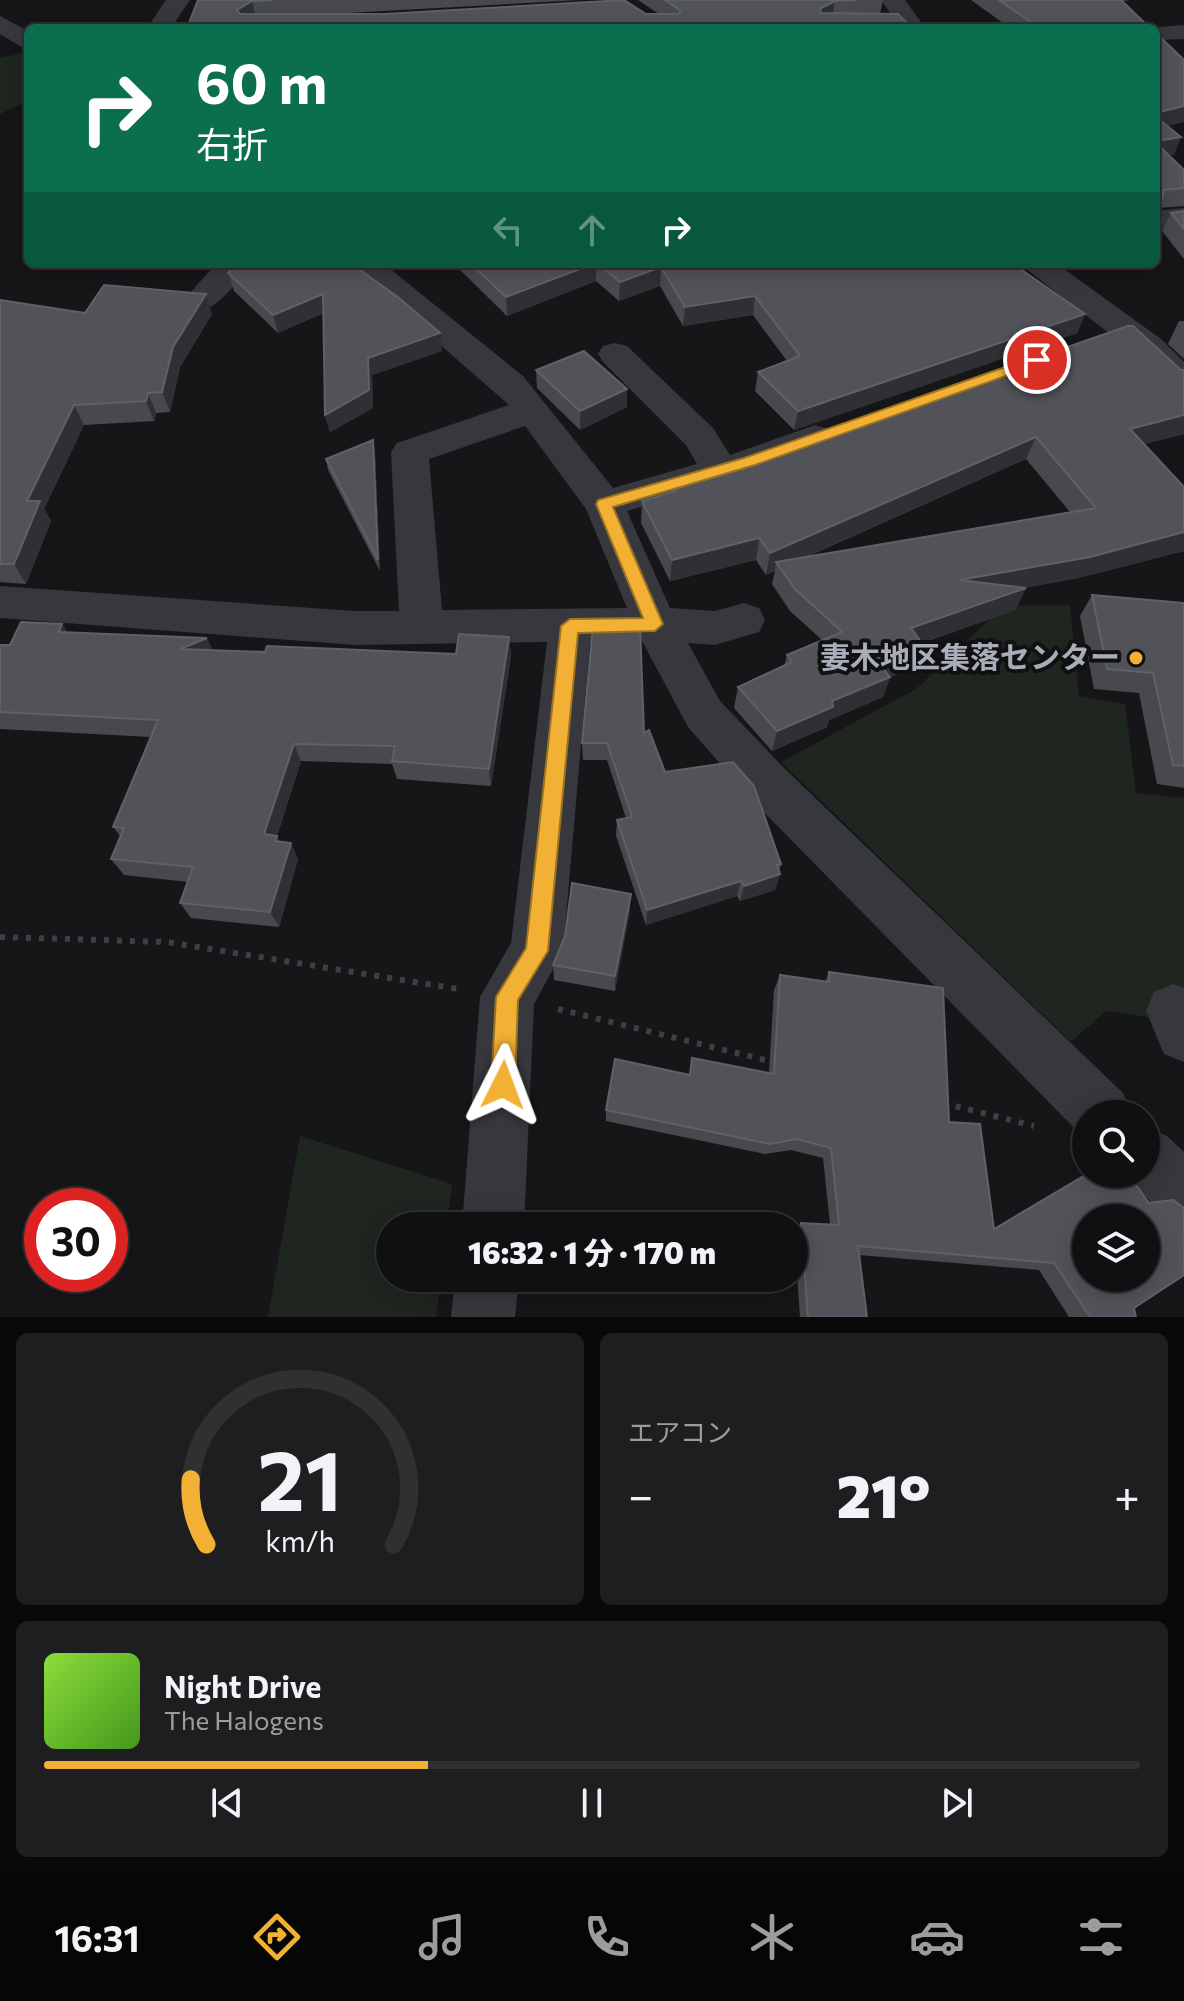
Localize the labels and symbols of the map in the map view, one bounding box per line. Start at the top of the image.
pin [1003,326,1071,394]
place label: 妻木地区集落センター [820,637,1120,674]
marker: 妻木地区集落センター [1127,649,1145,667]
position arrow [461,1043,545,1127]
speed limit sign: 30 [24,1188,128,1292]

